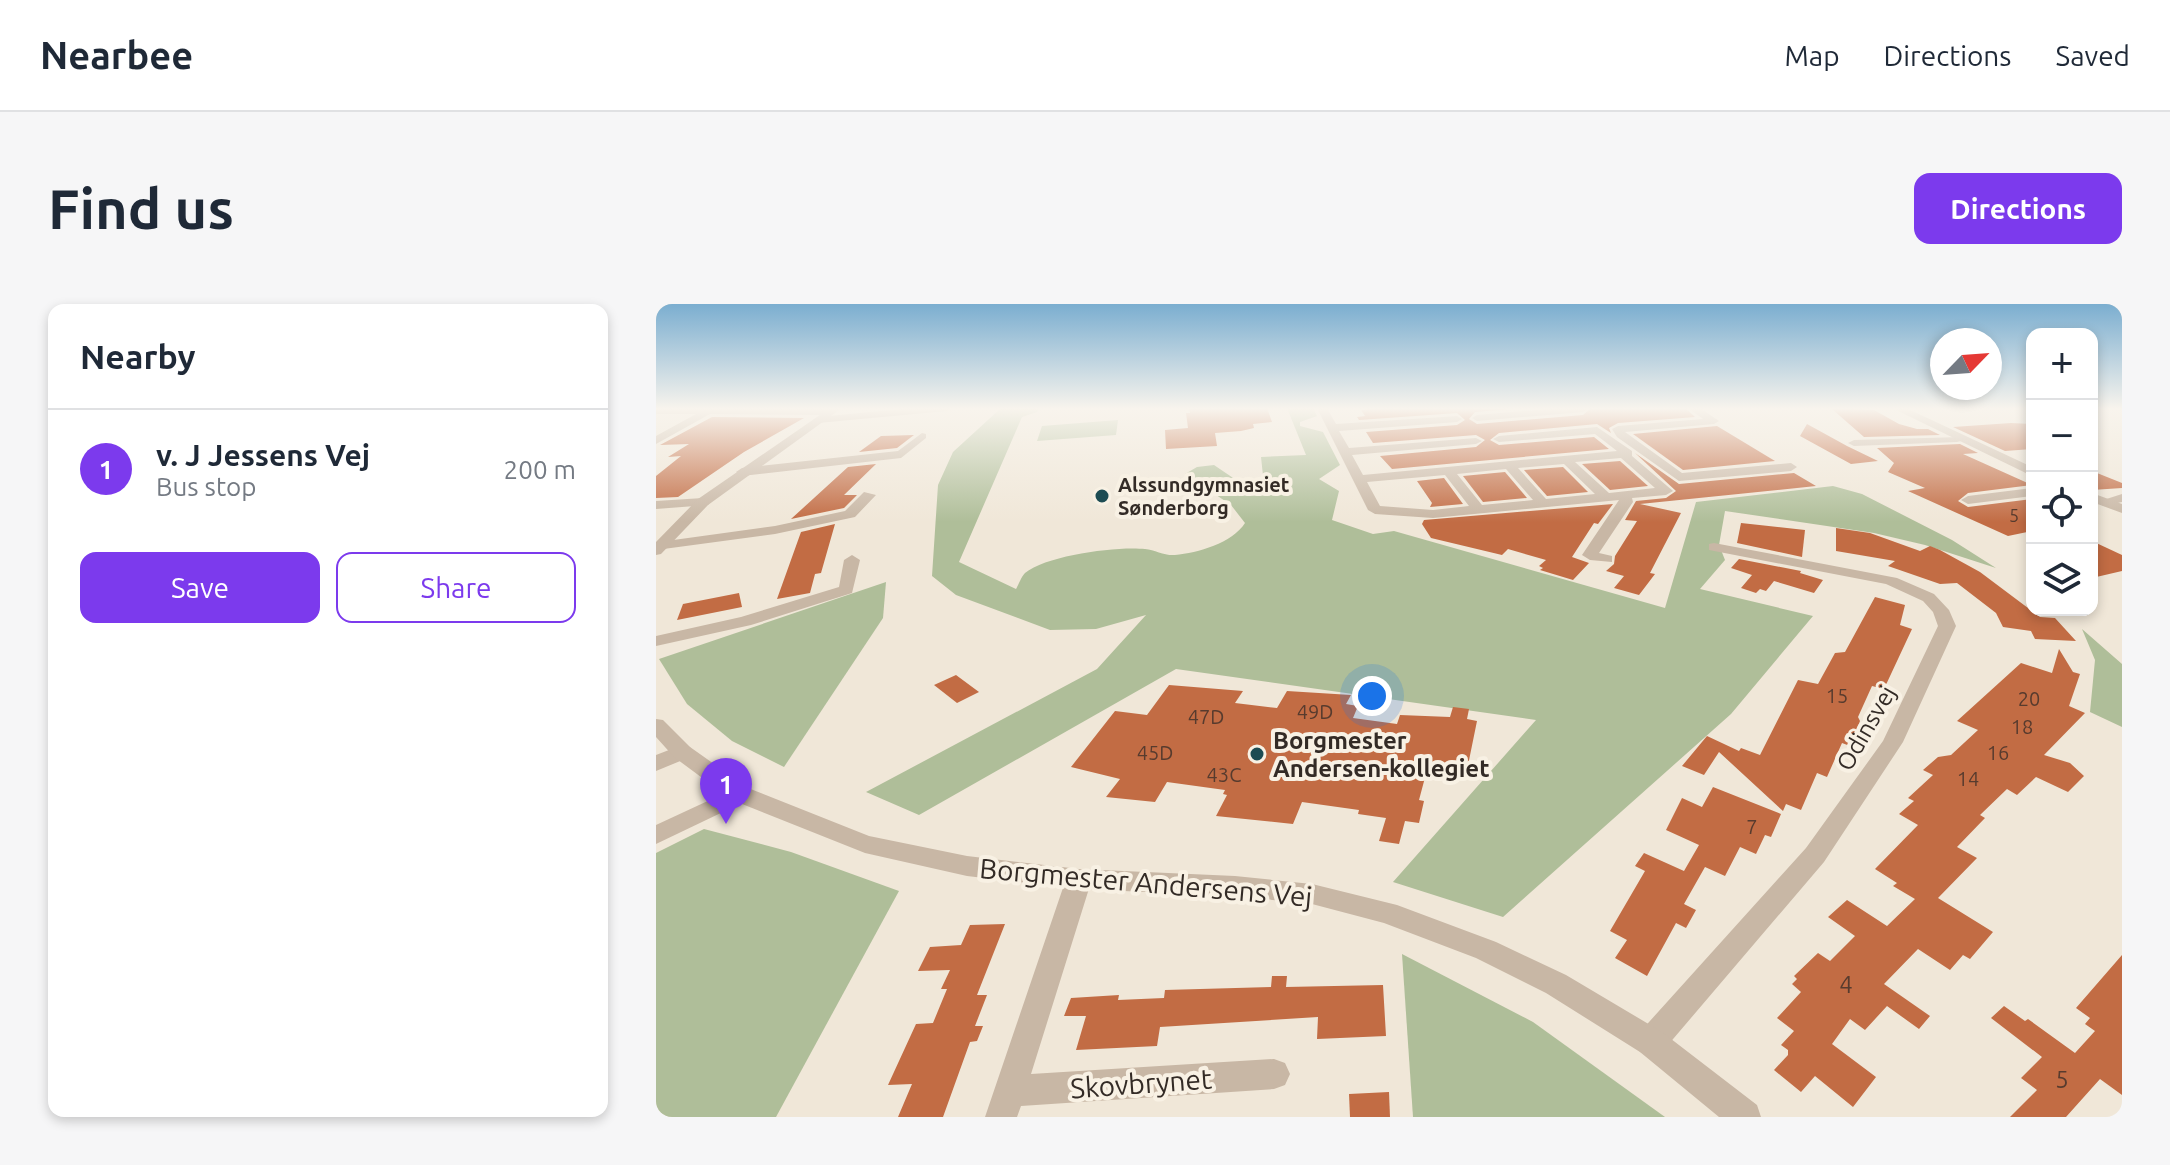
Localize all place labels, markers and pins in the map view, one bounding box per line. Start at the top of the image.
place label: Alssundgymnasiet Sønderborg [1118,473,1290,519]
marker: Alssundgymnasiet Sønderborg [1093,487,1111,505]
place label: Borgmester Andersen-kollegiet [1273,727,1490,782]
marker: Borgmester Andersen-kollegiet [1248,745,1266,763]
pin: 1 [700,758,752,824]

